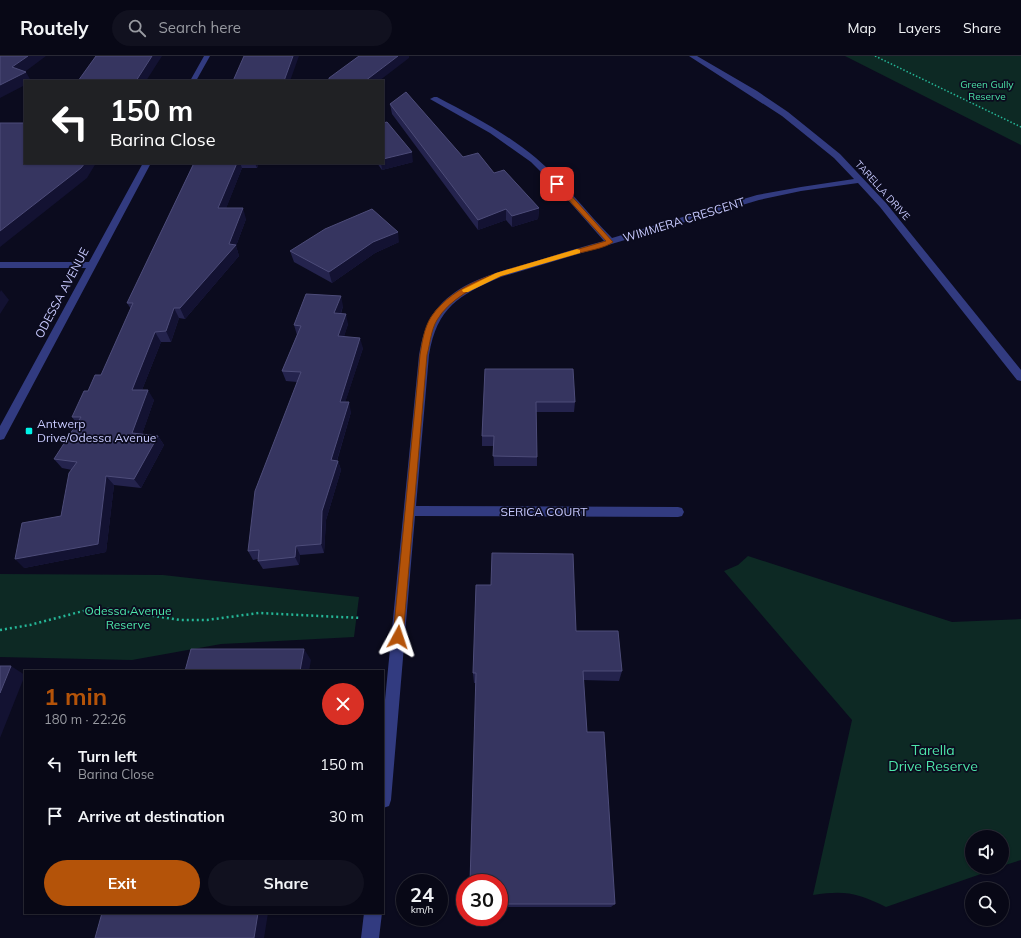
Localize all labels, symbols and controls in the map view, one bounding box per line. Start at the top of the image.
search box [112,10,392,46]
text: Routely [20,16,88,40]
icon: search [126,17,148,39]
text: Search here [158,18,241,37]
text: Map [847,19,876,37]
text: Layers [898,19,941,37]
text: Share [963,19,1001,37]
park label: Green Gully Reserve [960,78,1014,103]
text: 150 m [110,93,193,128]
icon: left [44,96,96,148]
text: Barina Close [110,128,216,151]
street label: TARELLA DRIVE [852,158,913,223]
pin [540,167,574,201]
icon: arrive [546,173,568,195]
street label: WIMMERA CRESCENT [621,194,747,245]
street label: ODESSA AVENUE [31,245,92,341]
place label: Antwerp Drive/Odessa Avenue [37,416,156,445]
marker: Antwerp Drive/Odessa Avenue [24,426,34,436]
street label: SERICA COURT [500,504,588,519]
park label: Odessa Avenue Reserve [84,603,172,632]
position arrow [377,616,419,658]
text: 1 min [44,681,107,711]
button: close [322,683,364,725]
text: 180 m · 22:26 [44,711,126,727]
park label: Tarella Drive Reserve [888,741,978,775]
text: Turn left [78,747,137,766]
icon: left [44,753,66,775]
text: 150 m [320,755,364,774]
text: Barina Close [78,766,154,782]
icon: arrive [44,805,66,827]
text: Arrive at destination [78,807,225,826]
text: 30 m [329,807,364,826]
map controls [965,830,1009,926]
button: sound [965,830,1009,874]
button: Exit [44,860,200,906]
button: Share [208,860,364,906]
speed limit sign: 30 [456,874,508,926]
text: 24 [410,882,434,907]
button: search [965,882,1009,926]
text: km/h [411,903,433,916]

